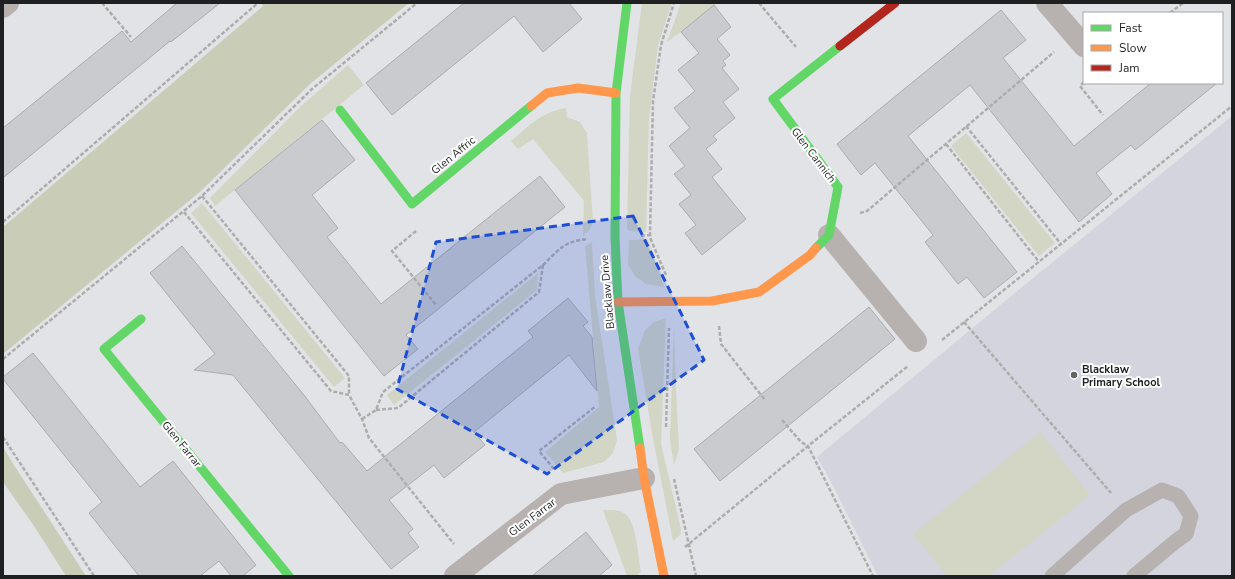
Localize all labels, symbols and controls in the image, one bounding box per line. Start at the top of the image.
legend [1083,12,1223,84]
text: Fast [1119,20,1142,36]
text: Slow [1119,40,1147,56]
text: Jam [1118,60,1140,76]
street label: Glen Cannich [788,125,839,186]
street label: Glen Affric [428,133,479,178]
street label: Blacklaw Drive [597,254,618,330]
place label: Blacklaw Primary School [1082,362,1160,390]
marker: Blacklaw Primary School [1069,370,1079,380]
street label: Glen Farrar [158,418,205,471]
street label: Glen Farrar [506,495,559,540]

